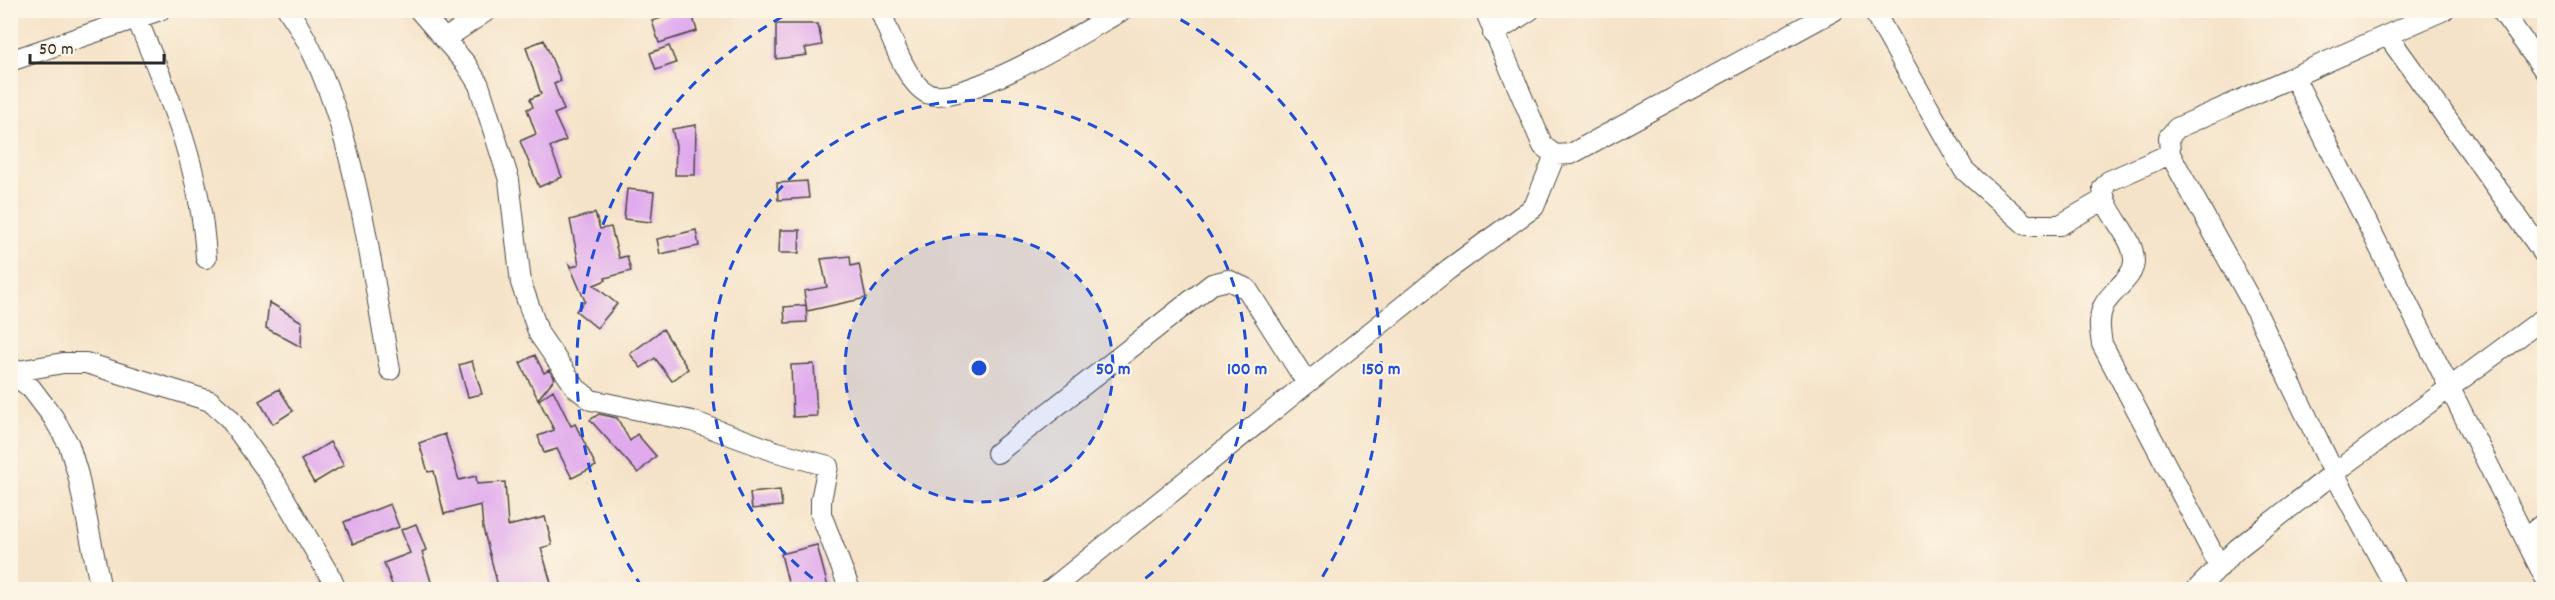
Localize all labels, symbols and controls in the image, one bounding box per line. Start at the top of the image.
scale bar [30,27,164,65]
text: 50 m [39,38,74,63]
centre of rings [969,358,989,378]
text: 50 m [1096,358,1130,383]
text: 100 m [1227,358,1267,383]
text: 150 m [1362,358,1400,383]

